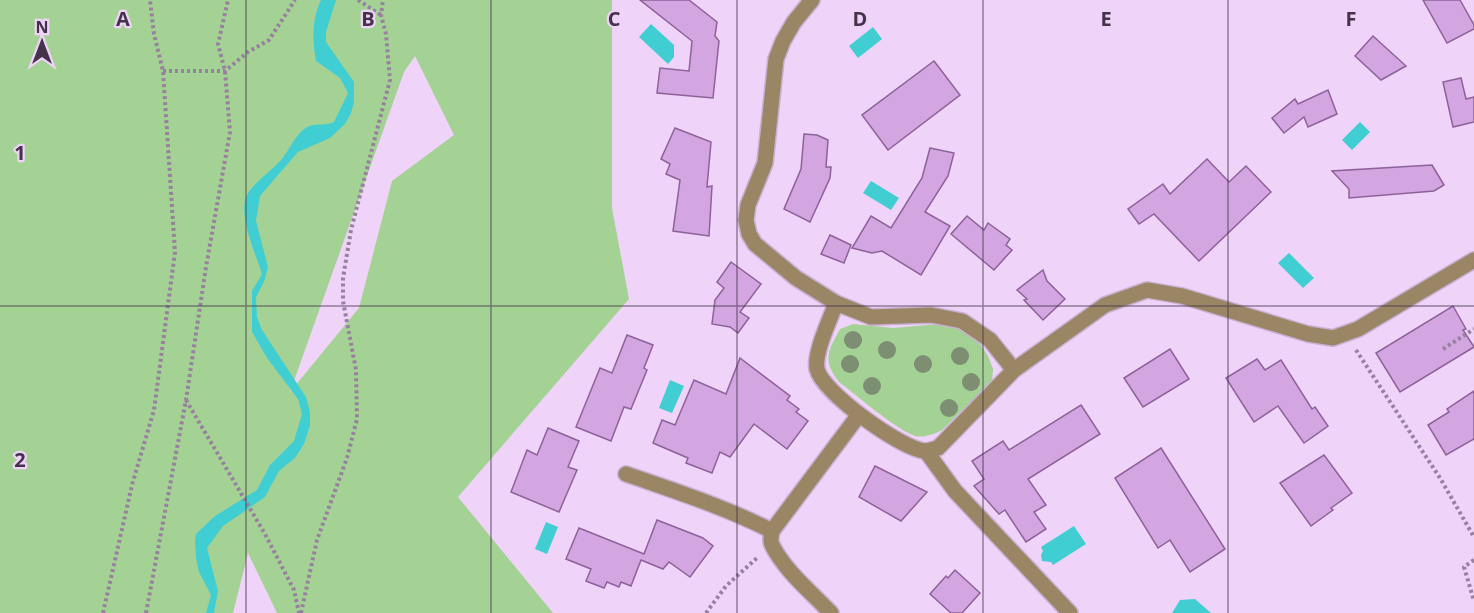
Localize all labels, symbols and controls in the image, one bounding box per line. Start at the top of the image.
text: A [116,5,130,32]
text: B [361,5,375,32]
text: C [608,5,621,32]
text: D [853,5,867,32]
text: E [1100,5,1112,32]
text: F [1346,5,1356,32]
north arrow [12,12,72,72]
text: N [35,16,49,38]
text: 1 [14,139,26,166]
text: 2 [14,446,26,473]

